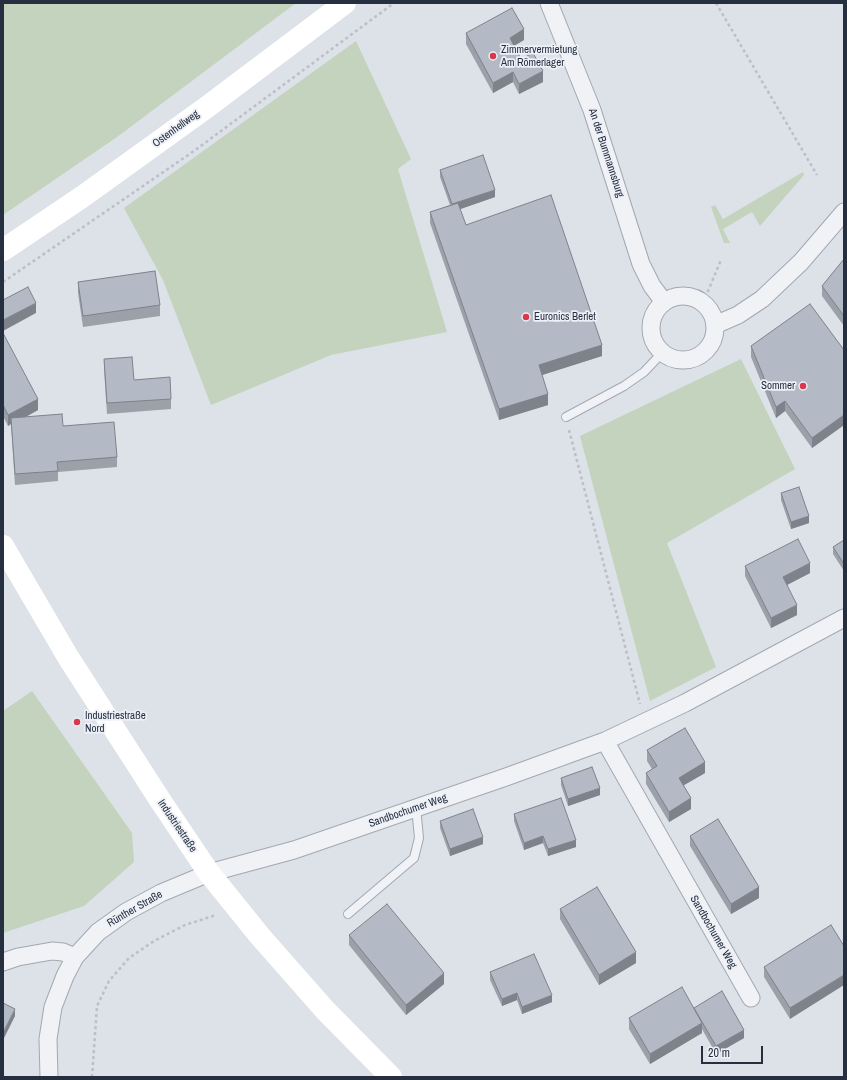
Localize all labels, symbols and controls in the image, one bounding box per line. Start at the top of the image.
place label: Zimmervermietung Am Römerlager [501,43,577,69]
marker: Zimmervermietung Am Römerlager [488,51,498,61]
street label: An der Bummannsburg [585,107,627,199]
street label: Ostenhellweg [150,108,202,150]
place label: Euronics Berlet [534,310,596,324]
marker: Euronics Berlet [521,312,531,322]
place label: Sommer [761,379,795,393]
marker: Sommer [798,381,808,391]
place label: Industriestraße Nord [85,709,146,735]
marker: Industriestraße Nord [72,717,82,727]
street label: Sandbochumer Weg [367,791,449,831]
street label: Industriestraße [155,797,199,855]
street label: Rünther Straße [105,888,165,930]
street label: Sandbochumer Weg [687,893,739,971]
scale bar [703,1038,765,1064]
text: 20 m [708,1045,730,1061]

